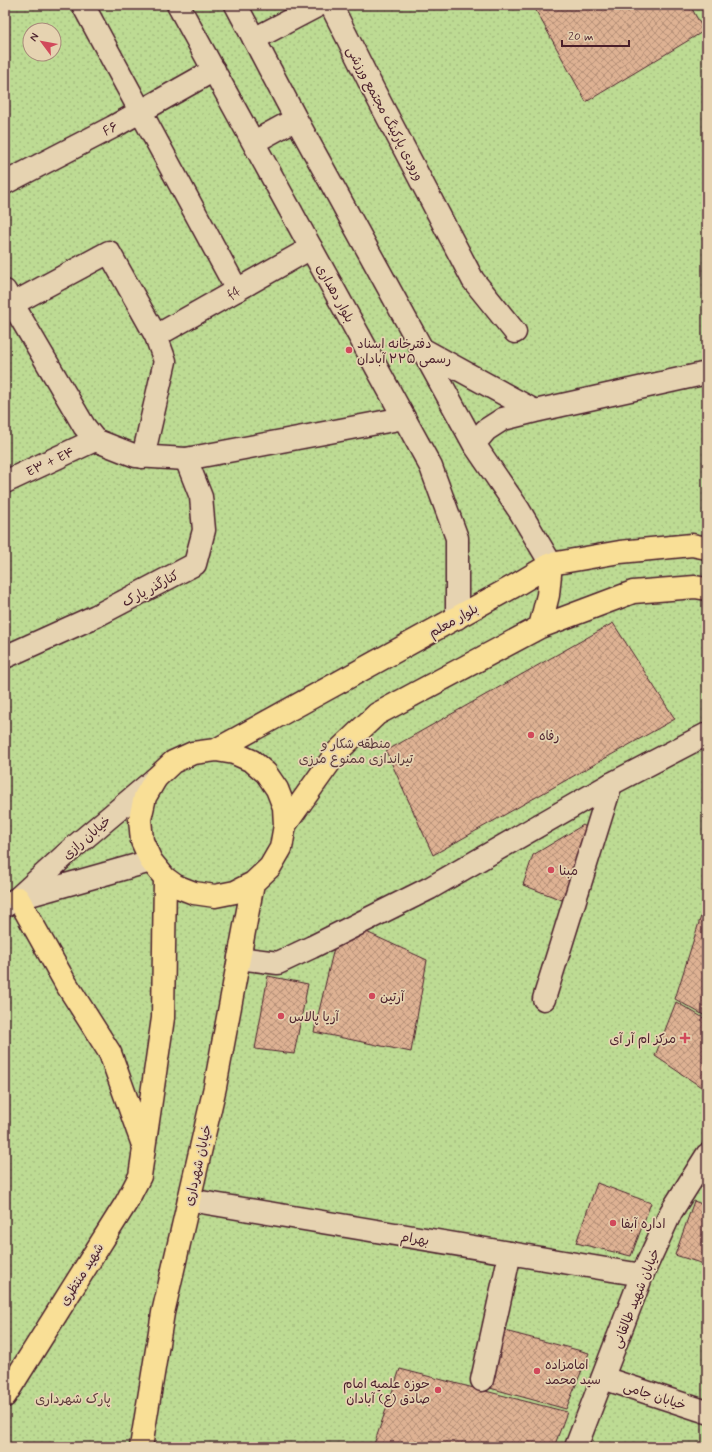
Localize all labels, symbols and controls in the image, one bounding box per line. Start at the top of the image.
north arrow [22,22,62,62]
scale bar [562,22,629,48]
text: 20 m [568,29,594,45]
text: N [26,30,42,44]
street label: ورودی پارکینگ مجتمع ورزشی [341,44,427,184]
street label: F۶ [100,118,121,140]
street label: بلوار دهداری [312,262,358,326]
street label: f4 [224,283,244,304]
place label: دفترخانه اسناد رسمی ۲۲۵ آبادان [357,336,451,368]
marker: دفترخانه اسناد رسمی ۲۲۵ آبادان [344,345,354,355]
street label: E۳ + E۴ [24,444,77,481]
street label: کنارگذر پارک [119,567,182,611]
street label: بلوار معلم [426,601,482,643]
place label: رفاه [539,728,559,745]
marker: رفاه [526,730,536,740]
park label: منطقه شکار و تیراندازی ممنوع مرزی [299,736,413,768]
street label: خیابان رازی [59,812,115,864]
place label: مبنا [559,863,578,880]
marker: مبنا [546,865,556,875]
place label: آرتین [380,989,405,1006]
marker: آرتین [367,991,377,1001]
place label: آریا پالاس [289,1009,340,1026]
marker: آریا پالاس [276,1011,286,1021]
place label: مرکز ام آر آی [609,1031,676,1049]
marker: مرکز ام آر آی [679,1032,691,1044]
street label: خیابان شهرداری [181,1123,216,1208]
place label: اداره آبفا [621,1216,665,1233]
marker: اداره آبفا [608,1218,618,1228]
street label: بهرام [399,1229,430,1251]
street label: شهید منتظری [56,1240,108,1309]
street label: خیابان شهيد طالقانی [609,1246,664,1351]
place label: امامزاده سید محمد [545,1357,601,1389]
marker: امامزاده سید محمد [532,1366,542,1376]
place label: حوزه علمیه امام صادق (ع) آبادان [343,1376,430,1408]
street label: خیابان جامی [621,1378,688,1415]
marker: حوزه علمیه امام صادق (ع) آبادان [433,1385,443,1395]
park label: پارک شهرداری [35,1391,111,1408]

